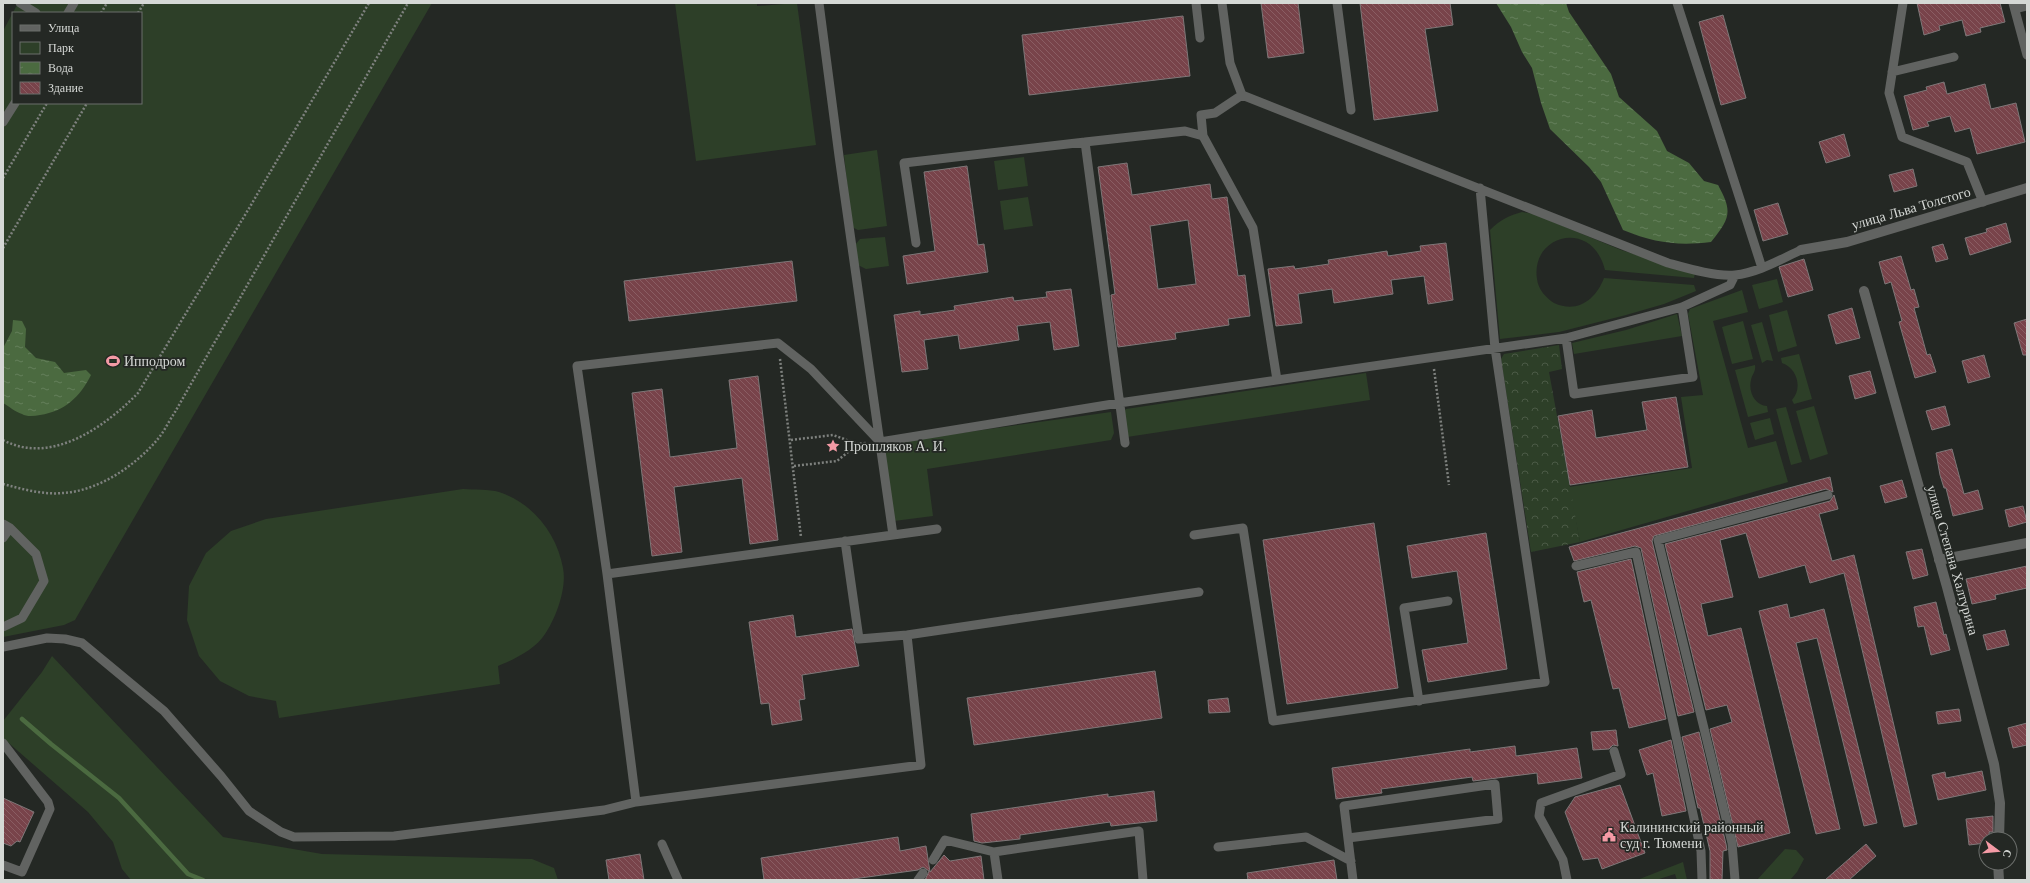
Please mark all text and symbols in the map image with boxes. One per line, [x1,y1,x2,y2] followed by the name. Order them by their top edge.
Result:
[12,12,142,104] legend
[48,21,80,35] text: Улица
[48,41,74,55] text: Парк
[48,61,74,75] text: Вода
[48,81,83,95] text: Здание
[1850,184,1972,233] street label: улица Льва Толстого
[105,353,121,369] sports icon: Ипподром
[124,354,186,369] place label: Ипподром
[825,438,841,454] place icon: Прошляков А. И.
[844,439,946,454] place label: Прошляков А. И.
[1924,484,1981,637] street label: улица Степана Халтурина
[1620,820,1764,851] place label: Калининский районный суд г. Тюмени
[1601,827,1617,843] public building icon: Калининский районный суд г. Тюмени
[1978,831,2018,871] north arrow
[2001,848,2014,859] text: С

